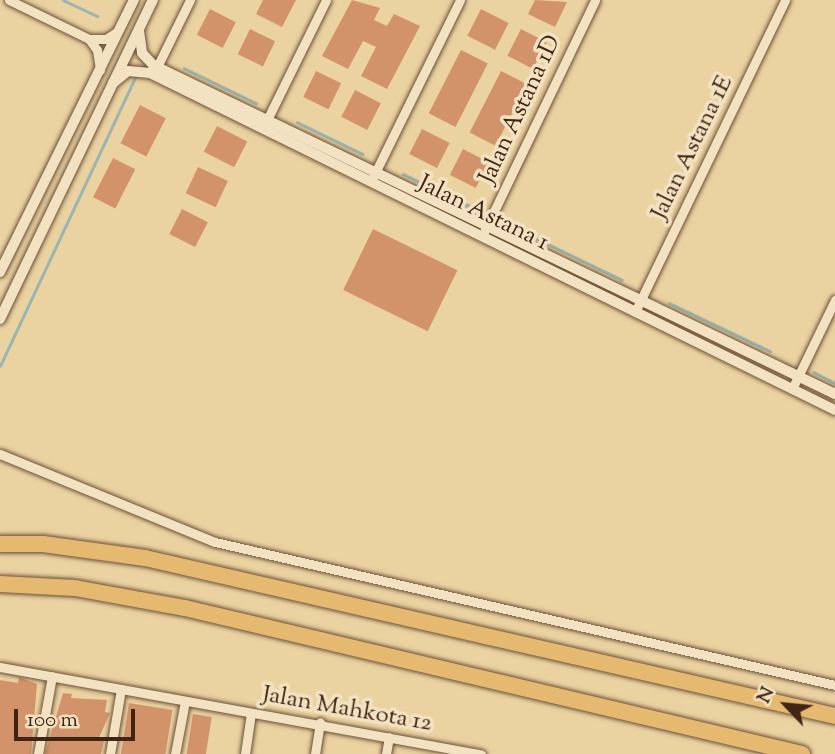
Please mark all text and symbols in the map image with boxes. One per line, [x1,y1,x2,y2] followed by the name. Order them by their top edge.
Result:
[474,31,568,189] street label: Jalan Astana 1D
[646,71,740,225] street label: Jalan Astana 1E
[413,170,553,258] street label: Jalan Astana 1
[751,670,821,740] north arrow
[260,681,434,739] street label: Jalan Mahkota 12
[751,683,782,708] text: N
[18,694,138,738] scale bar
[27,706,78,736] text: 100 m

